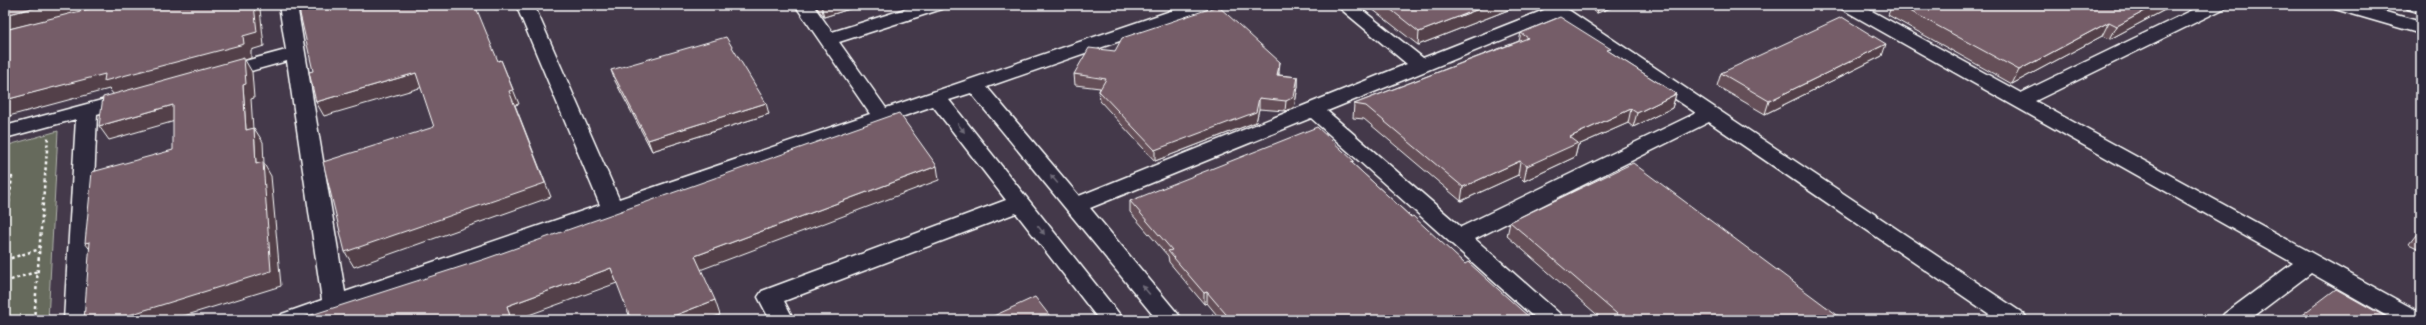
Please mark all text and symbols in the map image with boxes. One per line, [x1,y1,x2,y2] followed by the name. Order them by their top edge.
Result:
[957,123,965,134] one-way arrow
[1049,174,1058,185] one-way arrow
[1037,225,1046,236] one-way arrow
[1141,285,1150,295] one-way arrow

